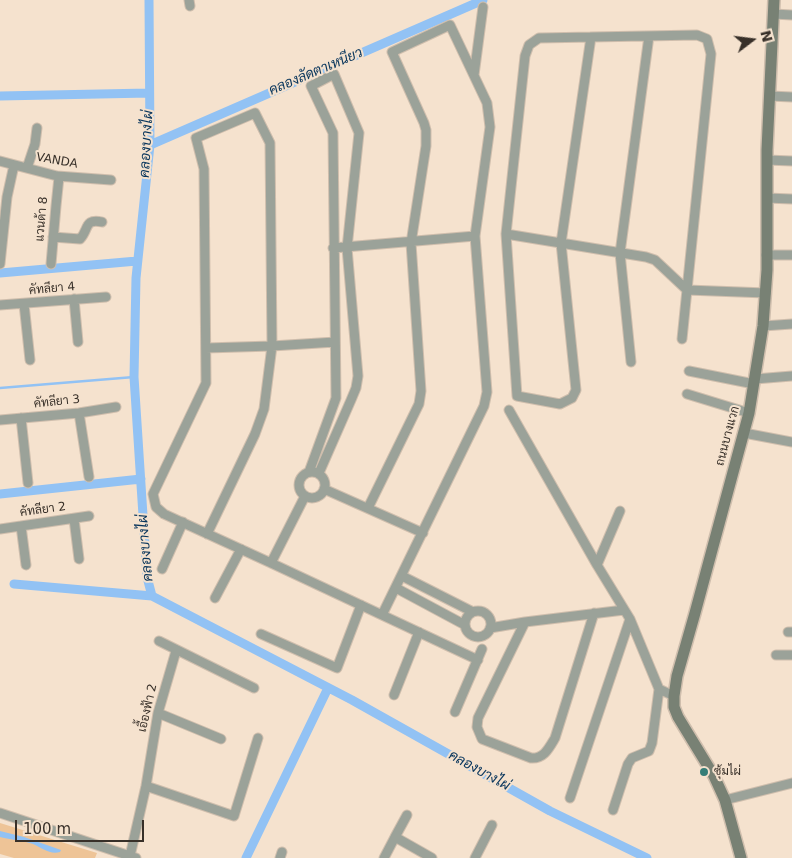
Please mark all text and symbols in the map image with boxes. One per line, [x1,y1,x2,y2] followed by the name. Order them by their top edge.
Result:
[727,15,777,65] north arrow
[757,28,776,44] text: N
[267,45,365,99] water label: คลองลัดตาเหนียว
[137,110,157,178] water label: คลองบางไผ่
[35,150,79,172] street label: VANDA
[33,196,51,242] street label: แวนด้า 8
[28,280,76,298] street label: คัทลียา 4
[33,392,81,412] street label: คัทลียา 3
[713,405,743,467] street label: ถนนบางแวก
[19,500,67,520] street label: คัทลียา 2
[135,514,157,582] water label: คลองบางไผ่
[135,682,161,734] street label: เอื้องฟ้า 2
[445,747,513,795] water label: คลองบางไผ่
[714,765,741,779] place label: ซุ้มไผ่
[698,766,710,778] marker: ซุ้มไผ่
[18,810,146,842] scale bar
[23,820,71,838] text: 100 m

